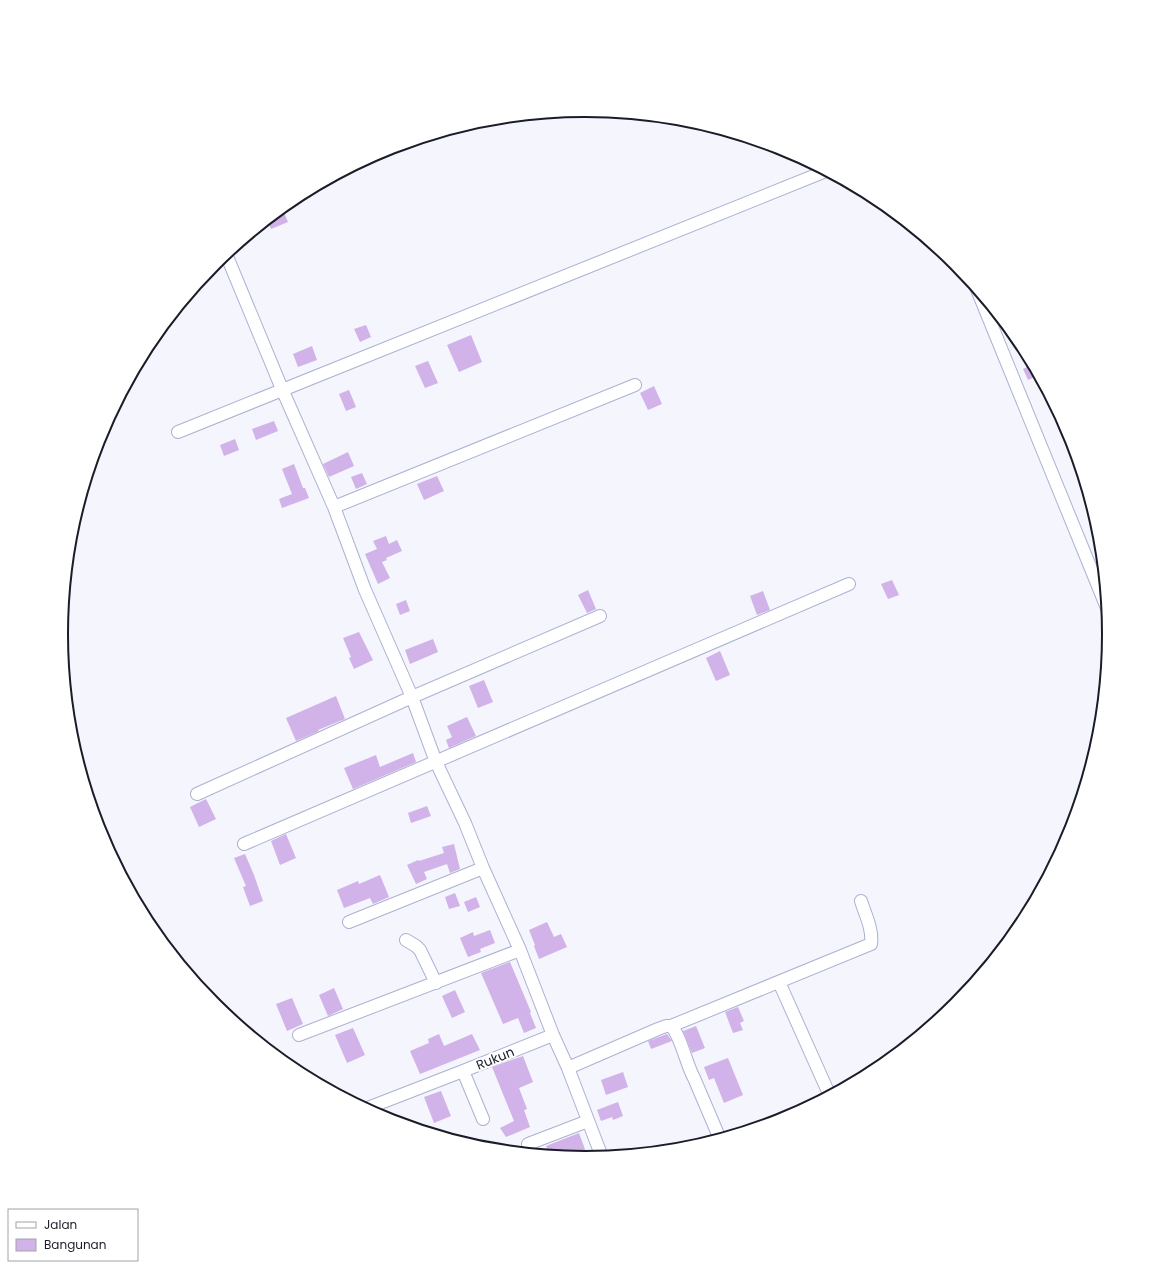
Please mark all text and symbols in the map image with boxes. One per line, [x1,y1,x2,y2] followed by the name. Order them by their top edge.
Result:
[473,1042,517,1075] street label: Rukun
[8,1209,138,1261] legend
[44,1216,77,1233] text: Jalan
[44,1236,106,1253] text: Bangunan

